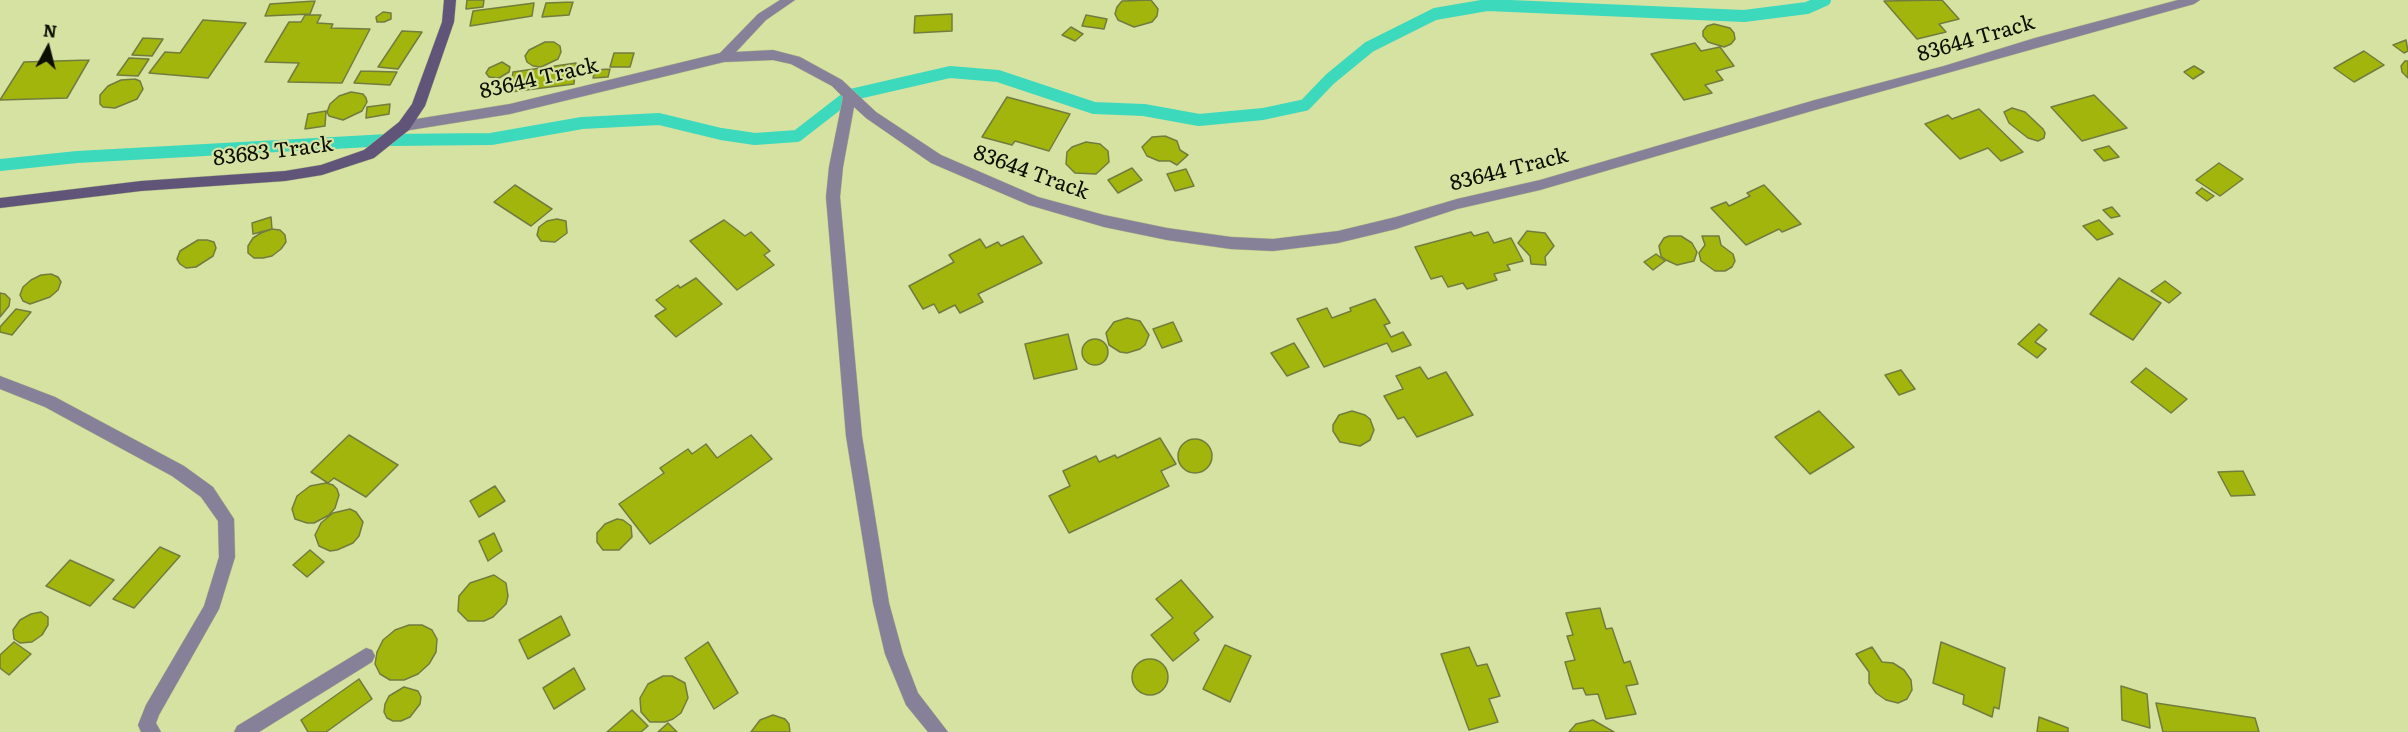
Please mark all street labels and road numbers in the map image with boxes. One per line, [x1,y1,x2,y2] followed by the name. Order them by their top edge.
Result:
[1914,10,2038,68] street label: 83644 Track
[477,53,601,105] street label: 83644 Track
[212,132,334,172] street label: 83683 Track
[970,141,1092,205] street label: 83644 Track
[1447,143,1571,197] street label: 83644 Track

